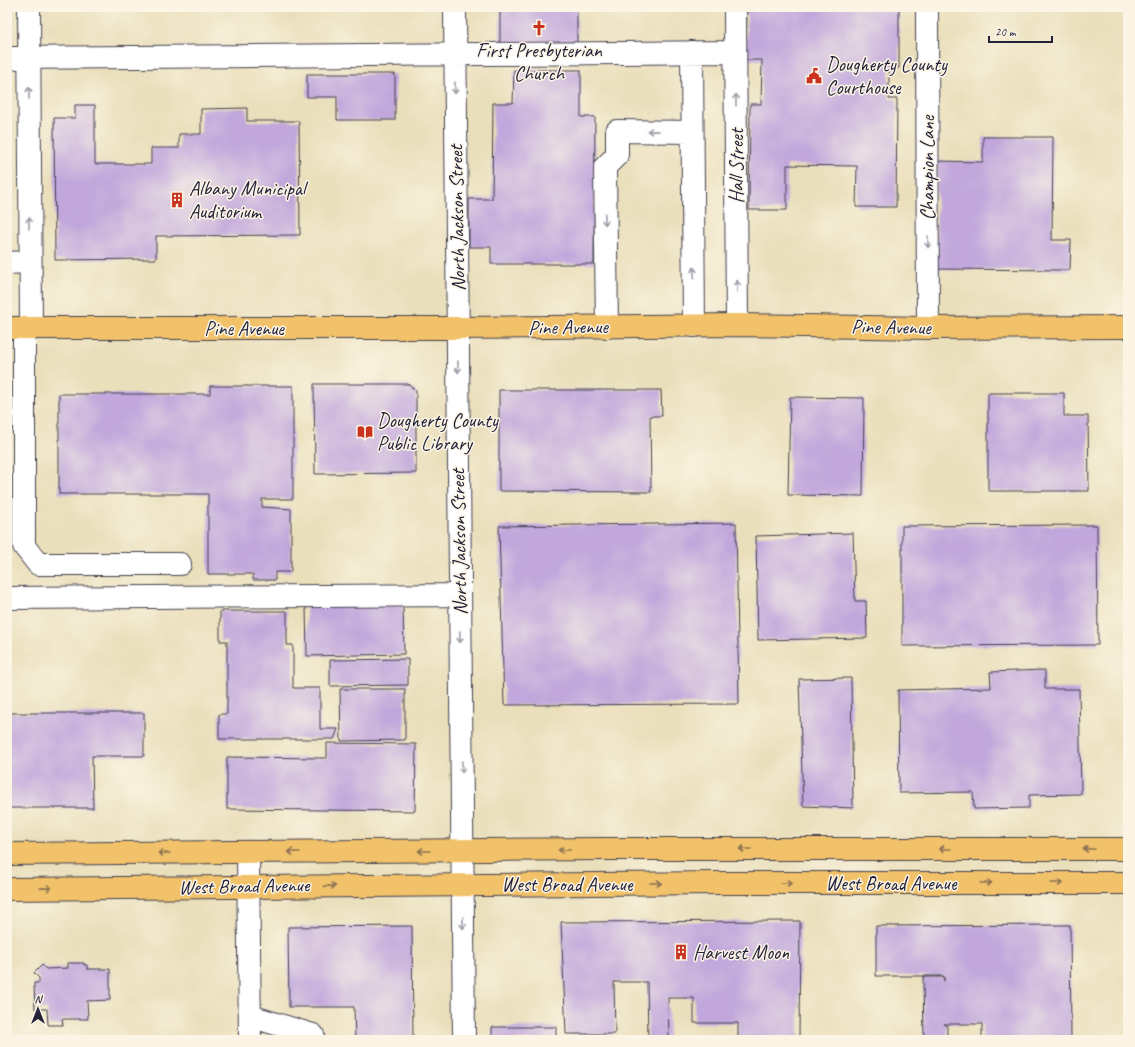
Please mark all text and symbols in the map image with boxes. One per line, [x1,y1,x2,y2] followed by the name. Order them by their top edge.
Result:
[989,18,1052,44] scale bar
[530,19,548,37] church icon: First Presbyterian Church
[995,24,1017,40] text: 20 m
[476,38,603,86] place label: First Presbyterian Church
[826,52,948,100] place label: Dougherty County Courthouse
[805,67,823,85] public building icon: Dougherty County Courthouse
[451,81,459,94] one-way arrow
[25,87,33,100] one-way arrow
[732,94,740,107] one-way arrow
[915,114,940,220] street label: Champion Lane
[724,126,749,203] street label: Hall Street
[647,127,660,135] one-way arrow
[443,142,471,291] street label: North Jackson Street
[189,176,309,224] place label: Albany Municipal Auditorium
[168,191,186,209] building icon: Albany Municipal Auditorium
[602,212,609,225] one-way arrow
[25,217,33,230] one-way arrow
[924,235,932,248] one-way arrow
[690,267,698,280] one-way arrow
[733,280,741,293] one-way arrow
[528,314,610,340] street label: Pine Avenue
[851,314,933,340] street label: Pine Avenue
[204,316,285,341] street label: Pine Avenue
[454,360,462,373] one-way arrow
[377,408,499,456] place label: Dougherty County Public Library
[356,423,374,441] library icon: Dougherty County Public Library
[445,466,473,615] street label: North Jackson Street
[456,630,464,643] one-way arrow
[458,760,466,773] one-way arrow
[739,845,752,853] one-way arrow
[939,845,952,853] one-way arrow
[1083,845,1096,853] one-way arrow
[558,846,571,854] one-way arrow
[418,847,431,855] one-way arrow
[288,848,301,856] one-way arrow
[158,849,171,857] one-way arrow
[826,871,958,896] street label: West Broad Avenue
[178,872,311,900] street label: West Broad Avenue
[502,872,634,897] street label: West Broad Avenue
[649,879,662,887] one-way arrow
[779,879,792,887] one-way arrow
[979,879,992,887] one-way arrow
[1050,879,1063,887] one-way arrow
[323,882,336,890] one-way arrow
[39,884,52,892] one-way arrow
[459,916,467,929] one-way arrow
[693,940,790,965] place label: Harvest Moon
[672,943,690,961] building icon: Harvest Moon
[18,989,58,1029] north arrow
[35,992,44,1006] text: N

